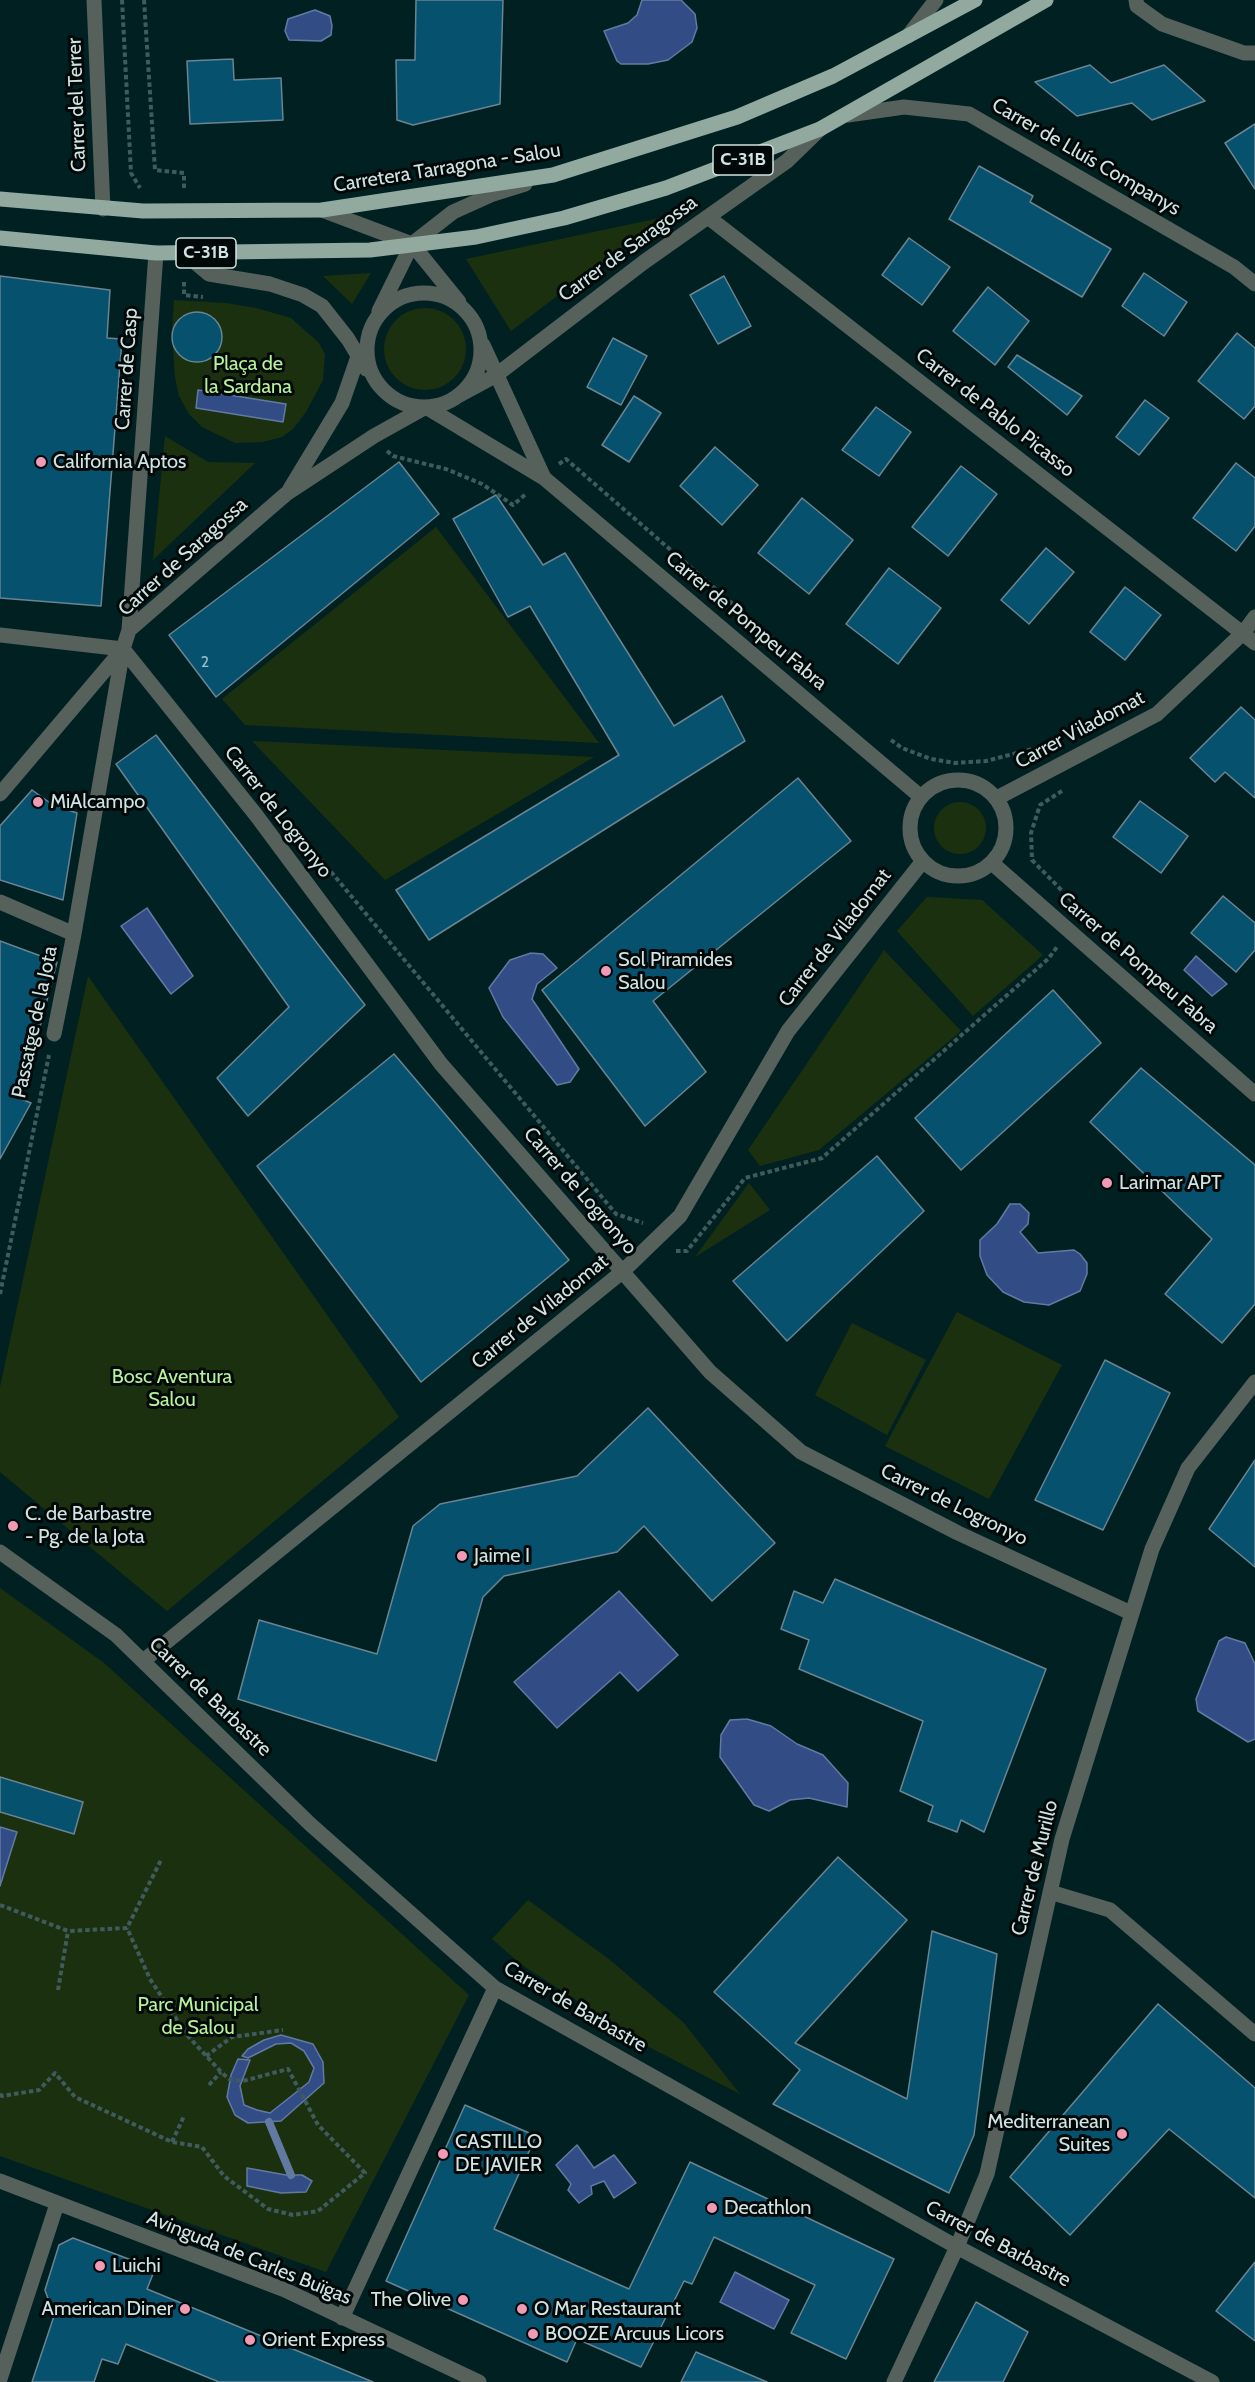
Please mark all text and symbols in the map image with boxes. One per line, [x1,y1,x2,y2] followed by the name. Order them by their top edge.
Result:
[63,38,91,172] street label: Carrer del Terrer
[987,93,1185,221] street label: Carrer de Lluís Companys
[332,138,562,198] street label: Carretera Tarragona - Salou
[713,145,773,175] road number: C-31B
[554,191,702,307] street label: Carrer de Saragossa
[176,238,236,268] road number: C-31B
[111,307,143,431] street label: Carrer de Casp
[911,344,1079,482] street label: Carrer de Pablo Picasso
[204,352,292,399] park label: Plaça de la Sardana
[53,450,186,474] place label: California Aptos
[34,455,48,469] marker: California Aptos
[114,493,252,621] street label: Carrer de Saragossa
[661,547,831,695] street label: Carrer de Pompeu Fabra
[201,652,209,672] house number: 2
[1011,686,1149,774] street label: Carrer Viladomat
[219,741,337,883] street label: Carrer de Logronyo
[50,790,145,814] place label: MiAlcampo
[31,795,45,809] marker: MiAlcampo
[774,864,896,1012] street label: Carrer de Viladomat
[1053,887,1223,1039] street label: Carrer de Pompeu Fabra
[7,944,63,1100] street label: Passatge de la Jota
[618,948,733,995] place label: Sol Piramides Salou
[599,964,613,978] marker: Sol Piramides Salou
[518,1122,642,1260] street label: Carrer de Logronyo
[1119,1171,1222,1195] place label: Larimar APT
[1100,1176,1114,1190] marker: Larimar APT
[467,1250,613,1374] street label: Carrer de Viladomat
[112,1365,232,1412] park label: Bosc Aventura Salou
[876,1459,1032,1551] street label: Carrer de Logronyo
[25,1502,152,1549] place label: C. de Barbastre - Pg. de la Jota
[6,1519,20,1533] marker: C. de Barbastre - Pg. de la Jota
[474,1544,530,1568] place label: Jaime I
[455,1549,469,1563] marker: Jaime I
[144,1632,276,1762] street label: Carrer de Barbastre
[1007,1798,1063,1938] street label: Carrer de Murillo
[499,1956,651,2058] street label: Carrer de Barbastre
[137,1993,259,2040] park label: Parc Municipal de Salou
[987,2110,1110,2157] place label: Mediterranean Suites
[1115,2127,1129,2141] marker: Mediterranean Suites
[455,2130,542,2177] place label: CASTILLO DE JAVIER
[436,2147,450,2161] marker: CASTILLO DE JAVIER
[724,2196,812,2220] place label: Decathlon
[921,2196,1075,2292] street label: Carrer de Barbastre
[705,2201,719,2215] marker: Decathlon
[143,2206,355,2310] street label: Avinguda de Carles Buïgas
[112,2254,161,2278] place label: Luichi
[93,2259,107,2273] marker: Luichi
[371,2288,451,2312] place label: The Olive
[456,2293,470,2307] marker: The Olive
[42,2297,173,2321] place label: American Diner
[534,2297,681,2321] place label: O Mar Restaurant
[178,2302,192,2316] marker: American Diner
[515,2302,529,2316] marker: O Mar Restaurant
[545,2322,724,2346] place label: BOOZE Arcuus Licors
[526,2327,540,2341] marker: BOOZE Arcuus Licors
[262,2328,385,2352] place label: Orient Express
[243,2333,257,2347] marker: Orient Express

